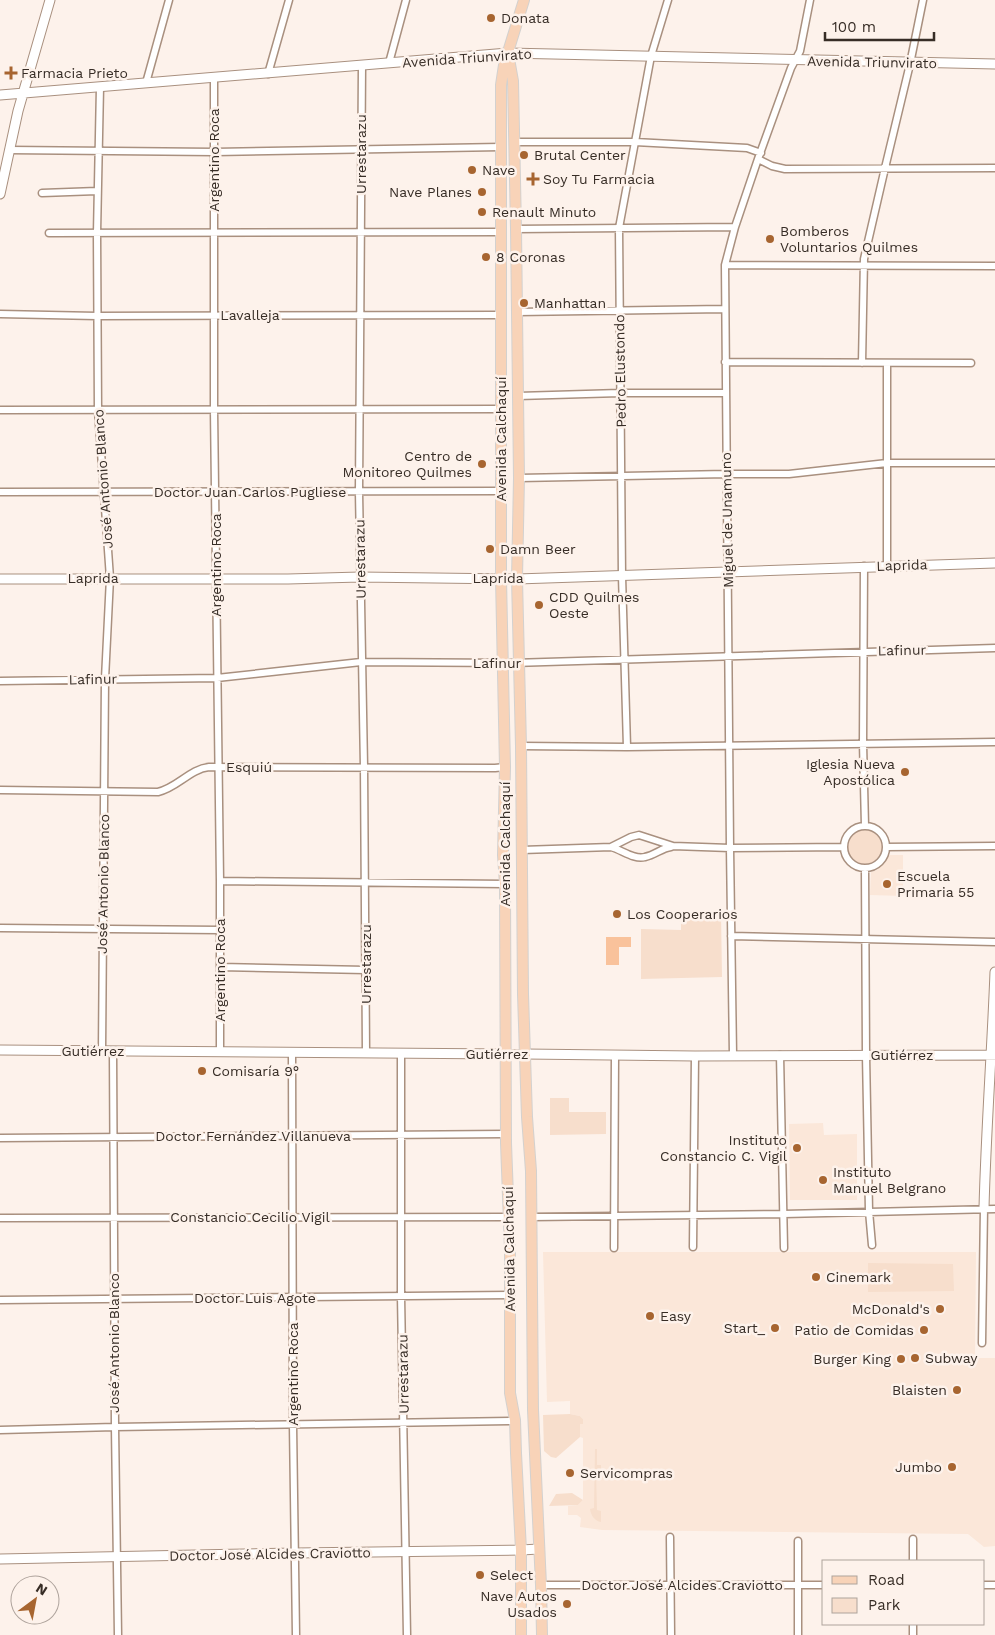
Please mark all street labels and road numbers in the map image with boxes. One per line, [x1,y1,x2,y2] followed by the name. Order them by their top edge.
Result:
[402,45,532,71] street label: Avenida Triunvirato
[807,53,937,71] street label: Avenida Triunvirato
[206,108,222,212] street label: Argentino Roca
[353,114,369,194] street label: Urrestarazu
[220,307,280,323] street label: Lavalleja
[611,314,629,428] street label: Pedro Elustondo
[493,376,509,502] street label: Avenida Calchaquí
[90,409,116,549] street label: José Antonio Blanco
[718,452,736,588] street label: Miguel de Unamuno
[154,484,346,500] street label: Doctor Juan Carlos Pugliese
[208,513,224,617] street label: Argentino Roca
[351,519,369,599] street label: Urrestarazu
[876,556,928,574] street label: Laprida
[67,570,119,586] street label: Laprida
[472,570,524,586] street label: Laprida
[878,642,927,658] street label: Lafinur
[473,655,522,671] street label: Lafinur
[69,671,118,687] street label: Lafinur
[226,759,272,775] street label: Esquiú
[497,781,513,907] street label: Avenida Calchaquí
[94,814,112,954] street label: José Antonio Blanco
[212,918,228,1022] street label: Argentino Roca
[358,924,374,1004] street label: Urrestarazu
[61,1043,125,1059] street label: Gutiérrez
[465,1046,529,1062] street label: Gutiérrez
[870,1047,934,1063] street label: Gutiérrez
[155,1128,351,1144] street label: Doctor Fernández Villanueva
[500,1186,518,1312] street label: Avenida Calchaquí
[170,1209,330,1225] street label: Constancio Cecilio Vigil
[106,1273,122,1413] street label: José Antonio Blanco
[194,1290,316,1306] street label: Doctor Luis Agote
[285,1322,301,1426] street label: Argentino Roca
[394,1334,412,1414] street label: Urrestarazu
[169,1544,371,1564] street label: Doctor José Alcides Craviotto
[581,1577,783,1593] street label: Doctor José Alcides Craviotto

